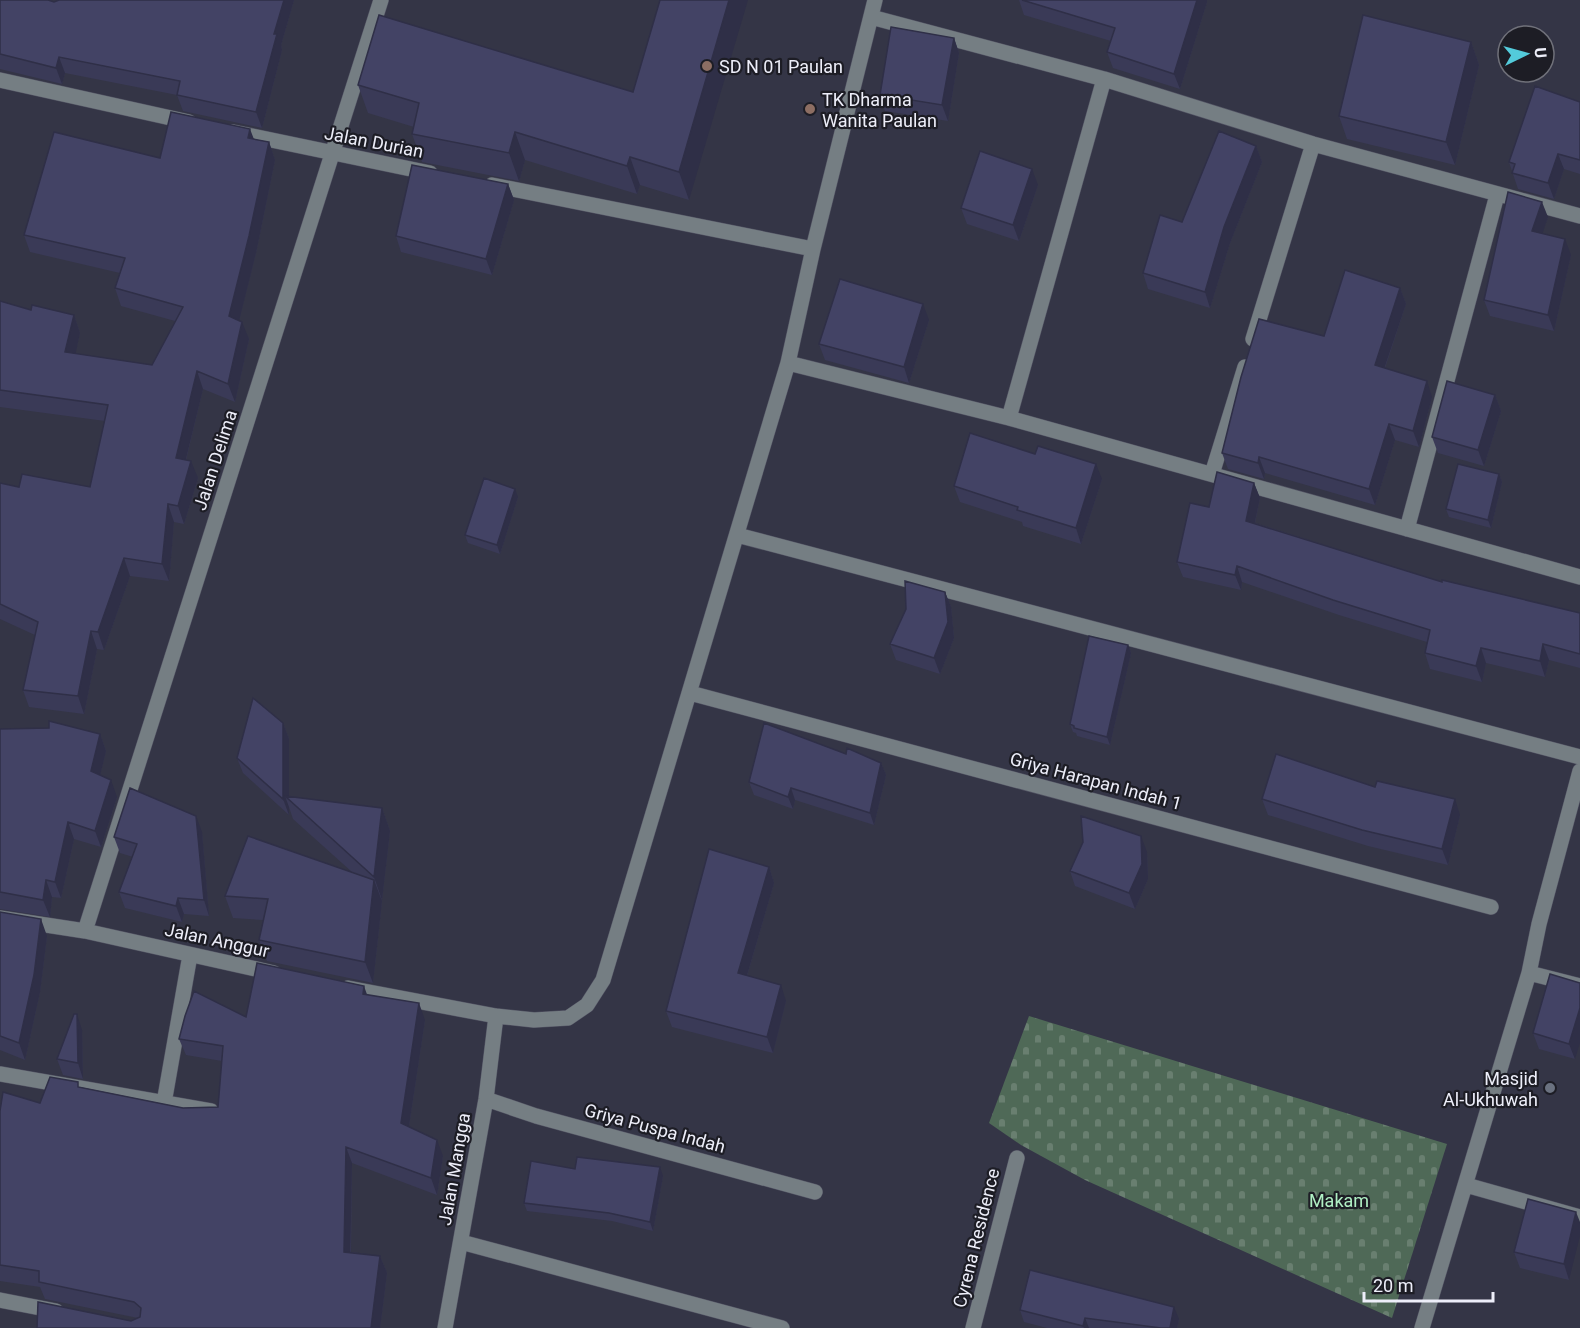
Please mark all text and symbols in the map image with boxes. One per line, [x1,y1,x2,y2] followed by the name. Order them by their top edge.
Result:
[1496,24,1556,84] north arrow
[1531,47,1550,59] text: U
[719,56,843,77] place label: SD N 01 Paulan
[700,59,714,73] marker: SD N 01 Paulan
[822,89,937,131] place label: TK Dharma Wanita Paulan
[803,102,817,116] marker: TK Dharma Wanita Paulan
[323,122,425,162] street label: Jalan Durian
[189,407,241,513] street label: Jalan Delima
[1008,748,1184,814] street label: Griya Harapan Indah 1
[163,919,271,961] street label: Jalan Anggur
[1443,1068,1538,1110] place label: Masjid Al-Ukhuwah
[1543,1081,1557,1095] marker: Masjid Al-Ukhuwah
[582,1099,728,1157] street label: Griya Puspa Indah
[434,1111,474,1227] street label: Jalan Mangga
[949,1166,1003,1310] street label: Cyrena Residence
[1309,1190,1369,1211] park label: Makam
[1364,1265,1493,1303] scale bar
[1373,1275,1413,1296] text: 20 m

